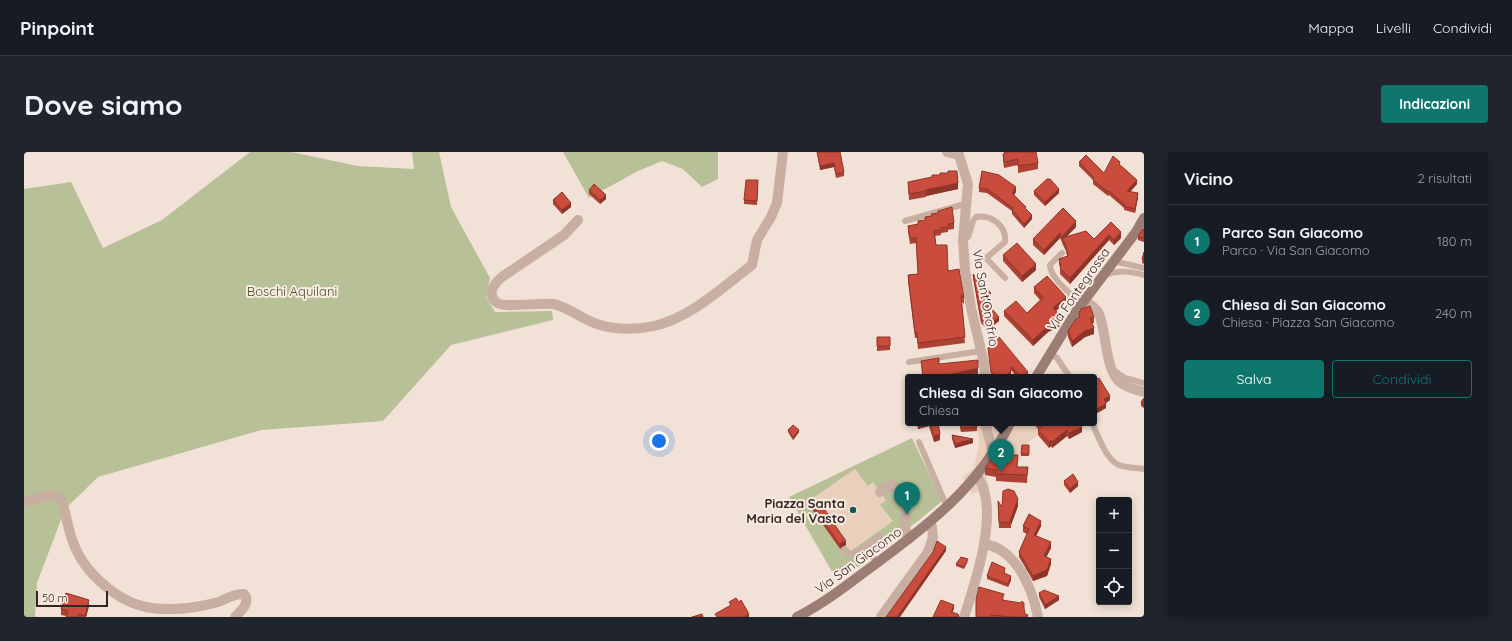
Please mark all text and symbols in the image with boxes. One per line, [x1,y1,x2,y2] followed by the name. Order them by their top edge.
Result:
[20,16,95,40] text: Pinpoint
[1308,19,1354,37] text: Mappa
[1376,19,1411,37] text: Livelli
[1433,19,1492,37] text: Condividi
[1381,85,1488,123] button: Indicazioni
[24,87,183,122] text: Dove siamo
[1184,168,1233,189] text: Vicino
[1418,170,1472,186] text: 2 risultati
[1222,223,1363,242] text: Parco San Giacomo
[1194,233,1200,249] text: 1
[1437,233,1472,249] text: 180 m
[1222,242,1370,258] text: Parco · Via San Giacomo
[1043,244,1113,334] street label: Via Fontegrossa
[970,248,1002,348] street label: Via Sant'Onofrio
[247,283,337,299] park label: Boschi Aquilani
[1222,295,1386,314] text: Chiesa di San Giacomo
[1193,305,1201,321] text: 2
[1435,305,1472,321] text: 240 m
[1222,314,1394,330] text: Chiesa · Piazza San Giacomo
[1184,360,1324,398] button: Salva
[1332,360,1472,398] button: Condividi
[905,374,1097,426] popup
[919,383,1083,402] text: Chiesa di San Giacomo
[919,402,959,418] text: Chiesa
[649,431,669,451] your location
[988,439,1014,472] pin: 2
[894,482,920,515] pin: 1
[746,495,845,526] place label: Piazza Santa Maria del Vasto
[1096,497,1132,605] map controls
[1096,497,1132,533] button: +
[848,505,858,515] marker: Piazza Santa Maria del Vasto
[812,523,905,597] street label: Via San Giacomo
[1096,533,1132,569] button: −
[1096,569,1132,605] button: locate
[36,589,108,608] scale bar
[42,591,68,605] text: 50 m

